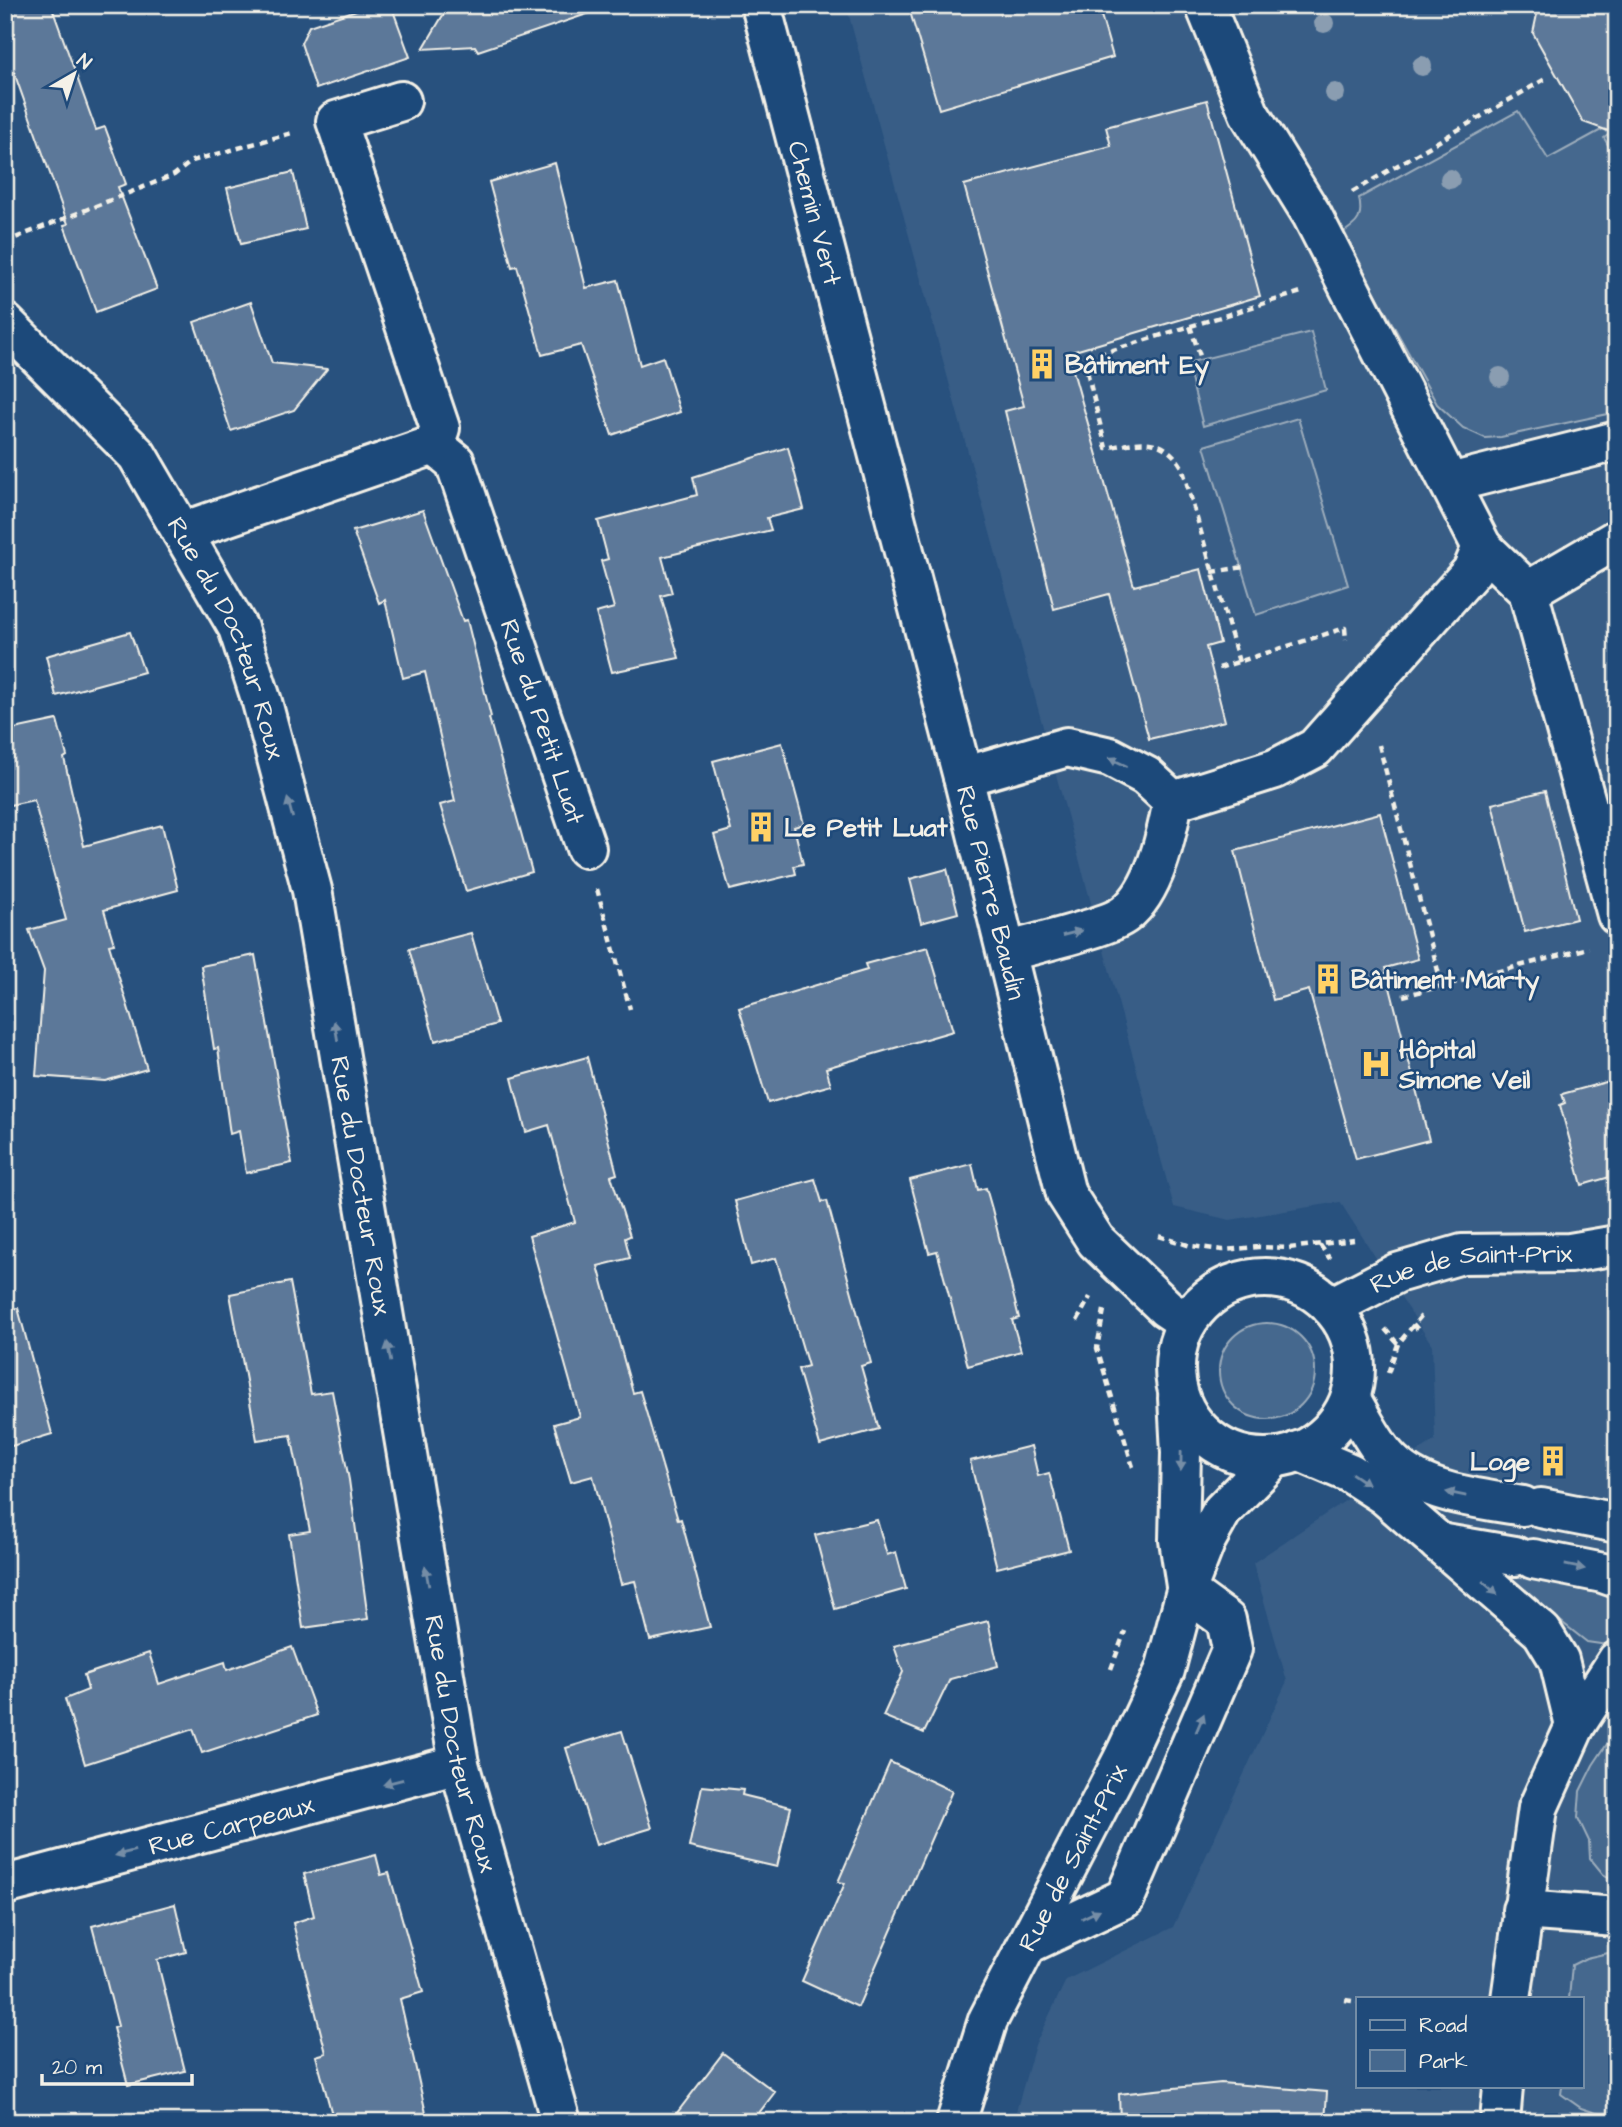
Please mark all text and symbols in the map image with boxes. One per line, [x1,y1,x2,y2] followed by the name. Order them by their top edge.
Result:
[38,38,108,108] north arrow
[71,48,97,76] text: N
[778,137,851,290] street label: Chemin Vert
[1025,347,1059,381] building icon: Bâtiment Ey
[1065,347,1210,386] place label: Bâtiment Ey
[158,510,294,764] street label: Rue du Docteur Roux
[491,615,594,829] street label: Rue du Petit Luat
[1108,756,1128,767] one-way arrow
[947,782,1034,1004] street label: Rue Pierre Baudin
[284,797,295,819] one-way arrow
[744,810,778,844] building icon: Le Petit Luat
[784,810,948,846] place label: Le Petit Luat
[1061,927,1083,938] one-way arrow
[1311,962,1345,996] building icon: Bâtiment Marty
[1351,962,1540,1001] place label: Bâtiment Marty
[330,1020,341,1042] one-way arrow
[1398,1032,1530,1098] place label: Hôpital Simone Veil
[1359,1047,1393,1081] hospital icon: Hôpital Simone Veil
[321,1053,400,1319] street label: Rue du Docteur Roux
[1364,1236,1573,1303] street label: Rue de Saint-Prix
[383,1341,394,1363] one-way arrow
[1470,1444,1530,1483] place label: Loge
[1536,1444,1570,1478] building icon: Loge
[1175,1450,1187,1472] one-way arrow
[1350,1473,1370,1486] one-way arrow
[1445,1488,1467,1499] one-way arrow
[1564,1562,1586,1573] one-way arrow
[421,1565,432,1587] one-way arrow
[1481,1580,1499,1596] one-way arrow
[415,1612,506,1877] street label: Rue du Docteur Roux
[1195,1712,1206,1733] one-way arrow
[1010,1757,1137,1958] street label: Rue de Saint-Prix
[381,1777,403,1788] one-way arrow
[145,1786,319,1865] street label: Rue Carpeaux
[114,1848,136,1859] one-way arrow
[1081,1908,1101,1919] one-way arrow
[1356,1997,1584,2088] legend
[1419,2011,1467,2040] text: Road
[42,2043,192,2087] scale bar
[1419,2047,1468,2076] text: Park
[52,2053,103,2082] text: 20 m

